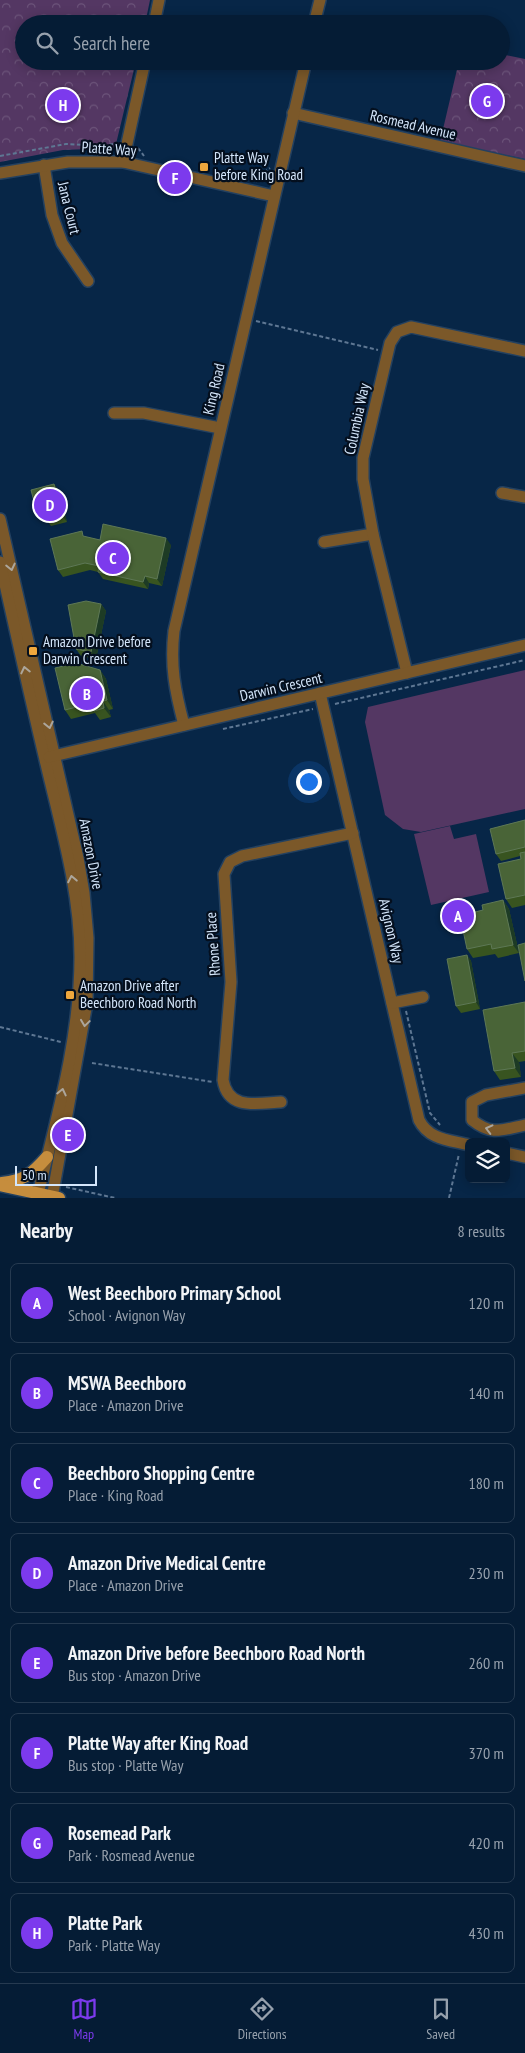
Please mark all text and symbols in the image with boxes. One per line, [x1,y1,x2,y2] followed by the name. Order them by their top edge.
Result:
[15,15,510,70] search box
[33,29,61,57] icon: search
[73,31,150,55] text: Search here
[471,82,503,120] pin: G
[47,86,79,124] pin: H
[368,105,458,144] street label: Rosmead Avenue
[81,137,137,160] street label: Platte Way
[214,148,303,184] place label: Platte Way before King Road
[159,159,191,197] pin: F
[198,161,210,173] marker: Platte Way before King Road
[54,179,85,236] street label: Jana Court
[198,361,229,417] street label: King Road
[340,381,373,456] street label: Columbia Way
[34,486,66,524] pin: D
[97,539,129,577] pin: C
[5,562,16,571] one-way arrow
[43,632,151,668] place label: Amazon Drive before Darwin Crescent
[27,645,39,657] marker: Amazon Drive before Darwin Crescent
[20,665,31,674] one-way arrow
[238,668,324,705] street label: Darwin Crescent
[71,675,103,713] pin: B
[43,720,54,729] one-way arrow
[296,769,322,795] your location
[75,817,108,891] street label: Amazon Drive
[68,875,78,884] one-way arrow
[375,897,408,966] street label: Avignon Way
[442,897,474,935] pin: A
[201,912,224,977] street label: Rhone Place
[80,976,196,1012] place label: Amazon Drive after Beechboro Road North
[64,989,76,1001] marker: Amazon Drive after Beechboro Road North
[80,1019,90,1028] one-way arrow
[56,1088,67,1097] one-way arrow
[52,1116,84,1154] pin: E
[485,1124,493,1135] one-way arrow
[465,1138,510,1183] map controls
[465,1138,510,1183] button: layers
[15,1163,98,1186] scale bar
[22,1166,47,1184] text: 50 m
[20,1217,73,1244] text: Nearby
[458,1221,505,1241] text: 8 results
[68,1281,281,1305] text: West Beechboro Primary School
[33,1293,41,1313] text: A
[469,1293,504,1313] text: 120 m
[68,1305,185,1325] text: School · Avignon Way
[68,1371,186,1395] text: MSWA Beechboro
[33,1383,41,1403] text: B
[469,1383,504,1403] text: 140 m
[68,1395,184,1415] text: Place · Amazon Drive
[68,1461,255,1485] text: Beechboro Shopping Centre
[33,1473,41,1493] text: C
[469,1473,504,1493] text: 180 m
[68,1485,164,1505] text: Place · King Road
[68,1551,266,1575] text: Amazon Drive Medical Centre
[33,1563,41,1583] text: D
[469,1563,504,1583] text: 230 m
[68,1575,184,1595] text: Place · Amazon Drive
[68,1641,365,1665] text: Amazon Drive before Beechboro Road North
[34,1653,40,1673] text: E
[469,1653,504,1673] text: 260 m
[68,1665,201,1685] text: Bus stop · Amazon Drive
[68,1731,248,1755] text: Platte Way after King Road
[34,1743,40,1763] text: F
[469,1743,504,1763] text: 370 m
[68,1755,183,1775] text: Bus stop · Platte Way
[68,1821,171,1845] text: Rosemead Park
[33,1833,41,1853] text: G
[469,1833,504,1853] text: 420 m
[68,1845,195,1865] text: Park · Rosmead Avenue
[68,1911,142,1935] text: Platte Park
[33,1923,41,1943] text: H
[469,1923,504,1943] text: 430 m
[68,1935,160,1955] text: Park · Platte Way
[70,1995,98,2043] tab: Map
[238,1995,286,2043] tab: Directions
[426,1995,455,2043] tab: Saved

